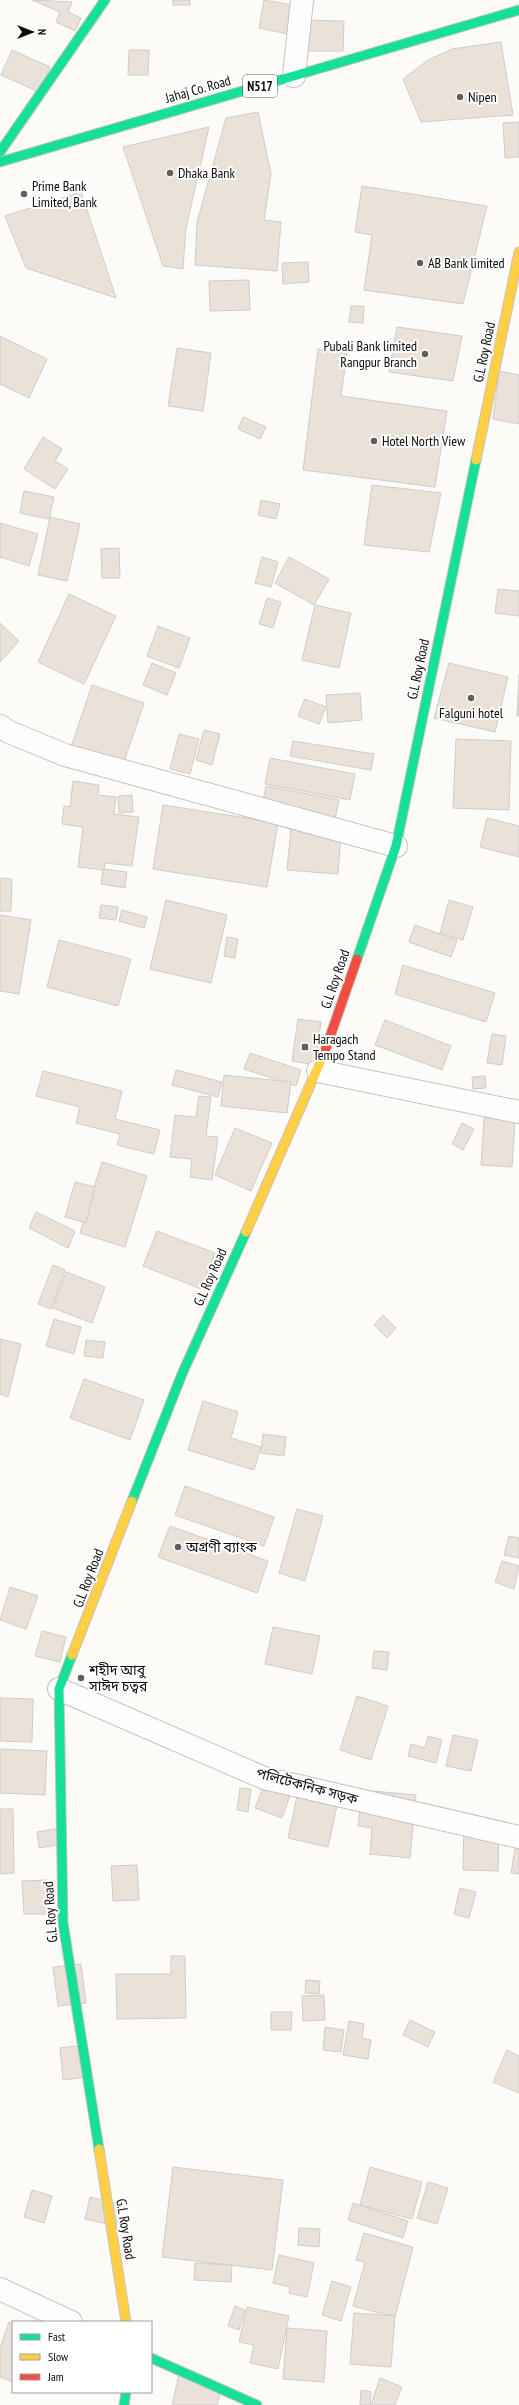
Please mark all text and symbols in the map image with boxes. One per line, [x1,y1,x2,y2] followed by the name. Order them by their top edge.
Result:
[12,12,52,52] north arrow
[35,29,49,35] text: N
[162,71,233,107] street label: Jahaj Co. Road
[243,75,277,97] road number: N517
[468,88,497,106] place label: Nipen
[455,92,465,102] marker: Nipen
[178,164,235,182] place label: Dhaka Bank
[165,168,175,178] marker: Dhaka Bank
[32,177,98,211] place label: Prime Bank Limited, Bank
[19,189,29,199] marker: Prime Bank Limited, Bank
[428,254,505,272] place label: AB Bank limited
[415,258,425,268] marker: AB Bank limited
[469,320,499,384] street label: G.L Roy Road
[324,337,417,371] place label: Pubali Bank limited Rangpur Branch
[420,349,430,359] marker: Pubali Bank limited Rangpur Branch
[382,432,466,450] place label: Hotel North View
[369,436,379,446] marker: Hotel North View
[403,637,433,701] street label: G.L Roy Road
[466,693,476,703] marker: Falguni hotel
[439,704,504,722] place label: Falguni hotel
[316,947,354,1011] street label: G.L Roy Road
[313,1030,375,1064] place label: Haragach Tempo Stand
[300,1042,310,1052] marker: Haragach Tempo Stand
[189,1245,231,1309] street label: G.L Roy Road
[185,1538,258,1556] place label: অগ্রণী ব্যাংক
[173,1542,183,1552] marker: অগ্রণী ব্যাংক
[69,1546,107,1610] street label: G.L Roy Road
[88,1661,148,1695] place label: শহীদ আবু সাঈদ চত্বর
[76,1673,86,1683] marker: শহীদ আবু সাঈদ চত্বর
[254,1764,360,1808] street label: পলিটেকনিক সড়ক
[39,1881,61,1943] street label: G.L Roy Road
[112,2197,140,2261] street label: G.L Roy Road
[12,2321,152,2393] legend
[48,2329,66,2344] text: Fast
[48,2349,69,2364] text: Slow
[47,2369,64,2384] text: Jam

